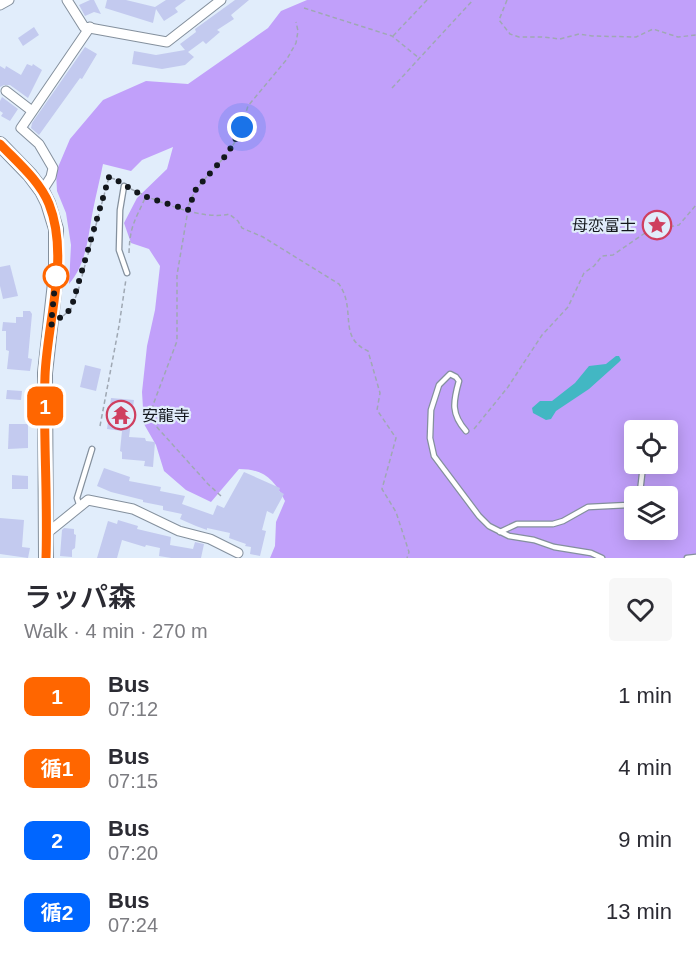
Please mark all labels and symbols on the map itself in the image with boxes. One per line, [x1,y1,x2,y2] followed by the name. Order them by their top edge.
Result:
[227,112,257,142] your location
[641,209,673,241] place icon: 母恋富士
[572,217,636,234] place label: 母恋富士
[43,263,69,289] unlabelled marker
[26,386,64,426] line badge: 1
[105,399,137,431] temple icon: 安龍寺
[142,407,190,424] place label: 安龍寺

